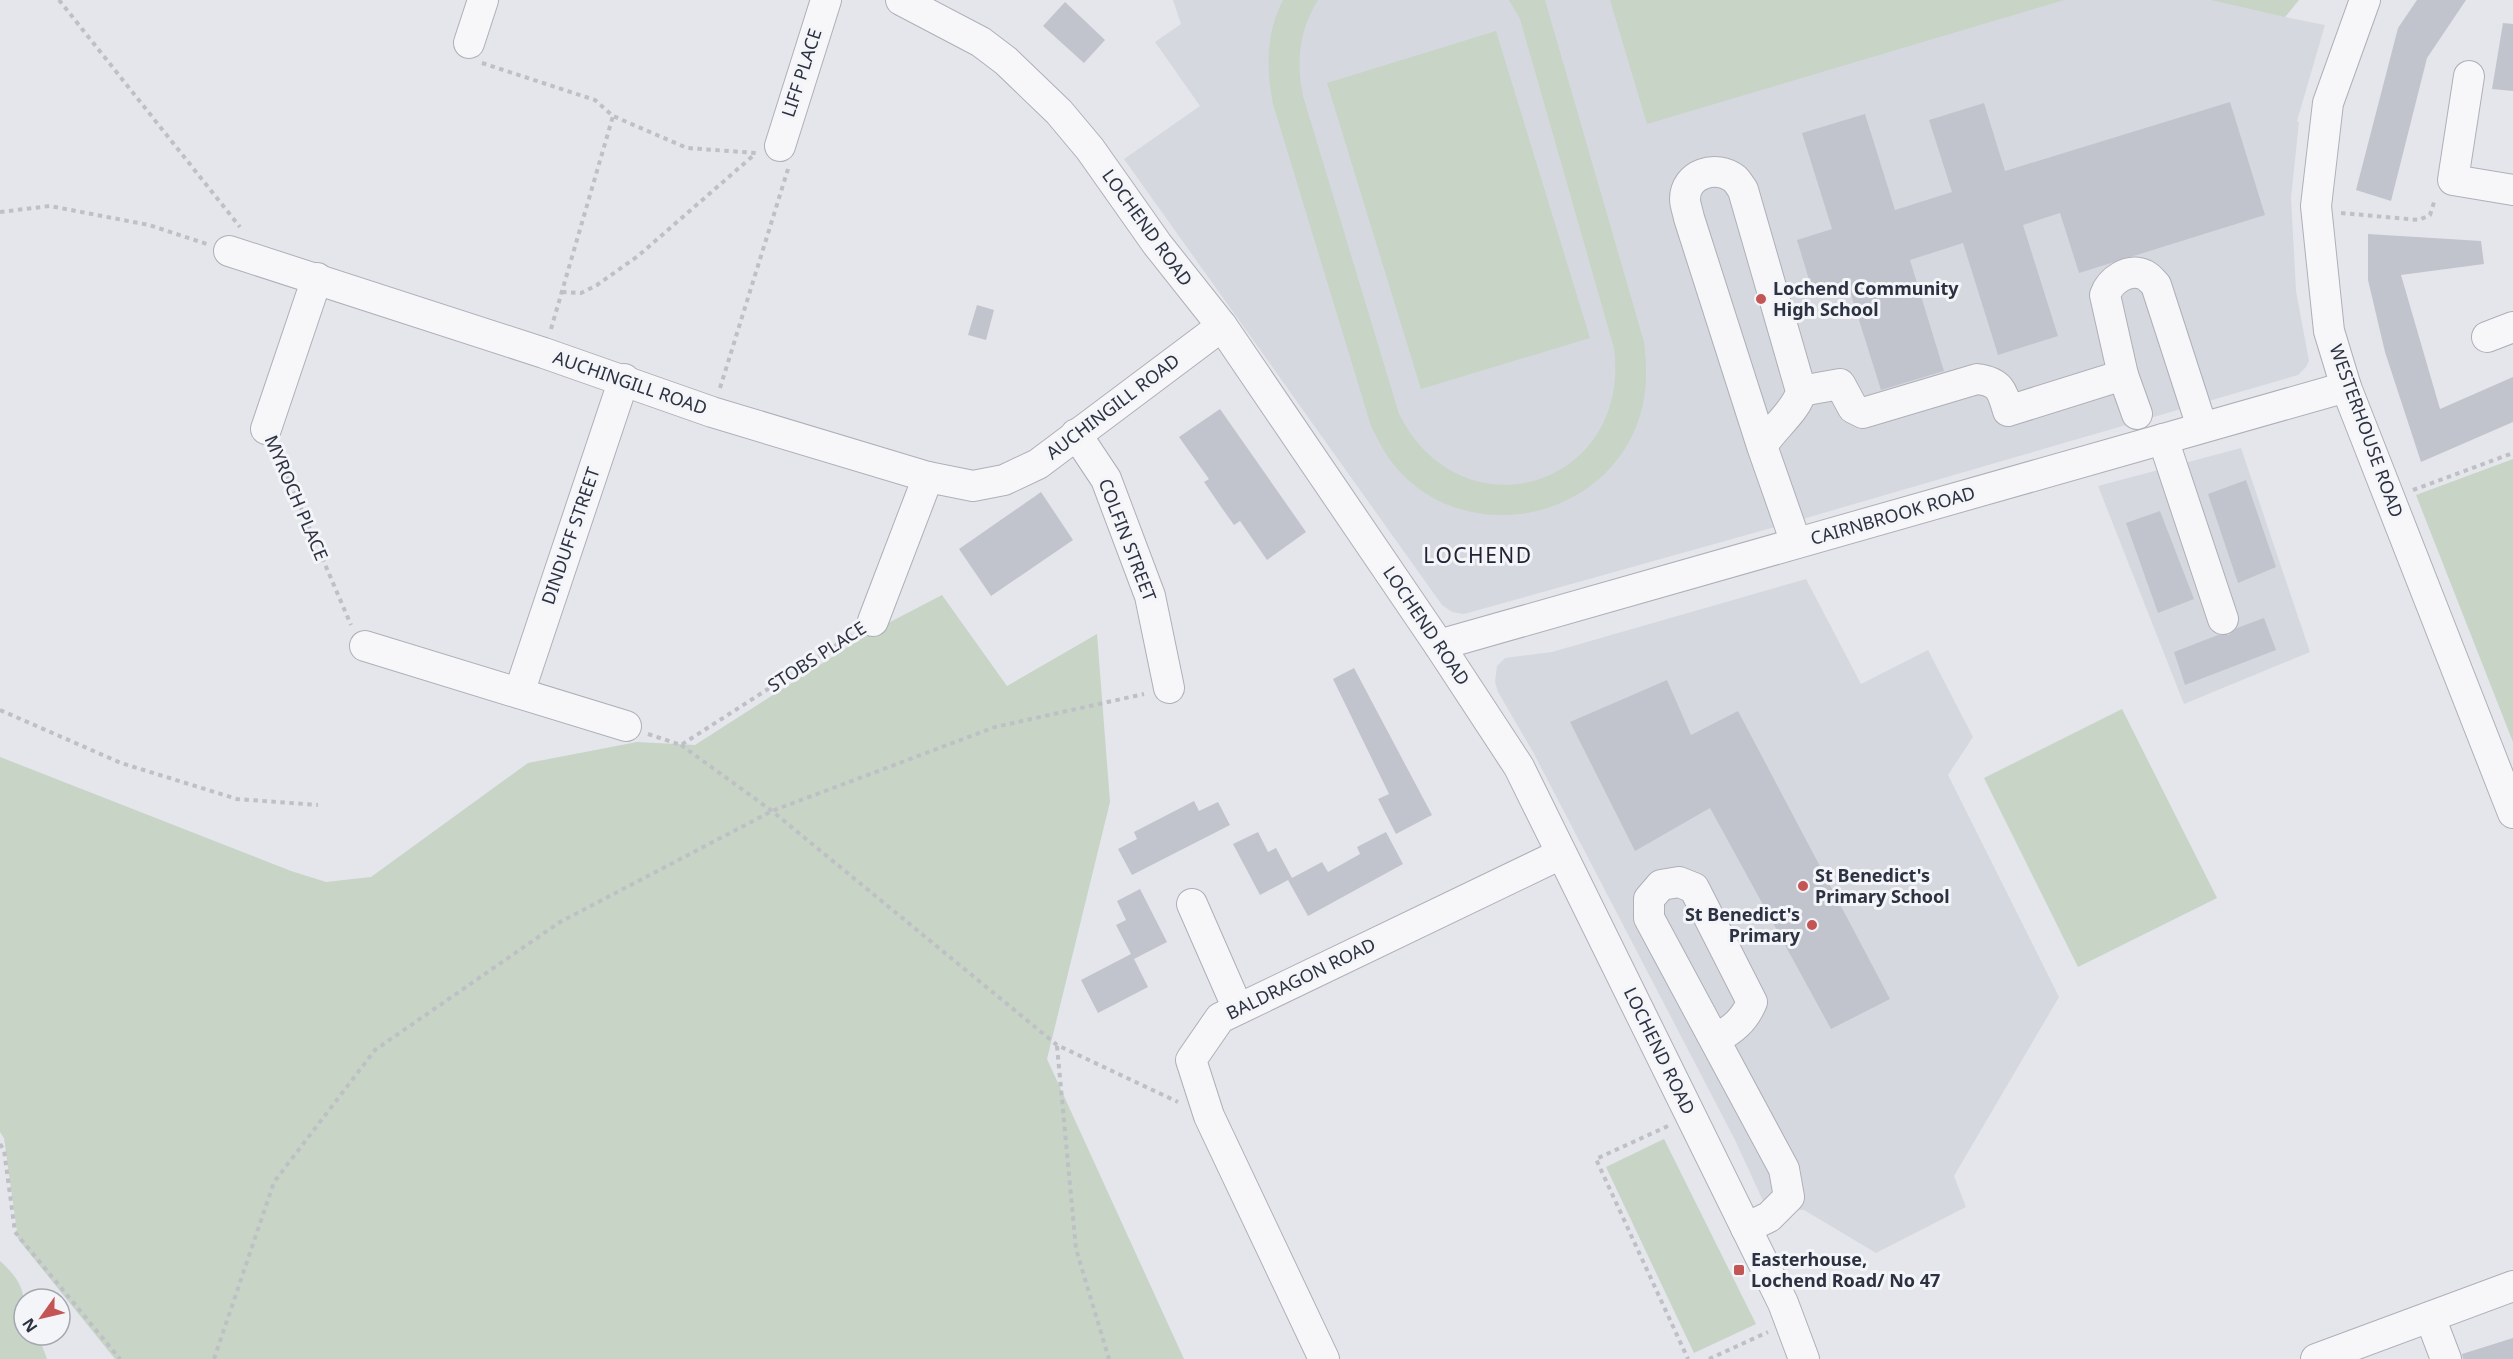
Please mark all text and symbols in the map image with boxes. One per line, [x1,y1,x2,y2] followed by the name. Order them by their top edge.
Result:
[775,25,827,120] street label: LIFF PLACE
[1097,164,1198,291] street label: LOCHEND ROAD
[1773,276,1959,321] place label: Lochend Community High School
[1754,292,1768,306] marker: Lochend Community High School
[2324,341,2409,521] street label: WESTERHOUSE ROAD
[550,344,711,420] street label: AUCHINGILL ROAD
[1041,348,1184,464] street label: AUCHINGILL ROAD
[260,431,334,564] street label: MYROCH PLACE
[535,464,605,608] street label: DINDUFF STREET
[1094,475,1162,604] street label: COLFIN STREET
[1808,480,1978,550] street label: CAIRNBROOK ROAD
[1423,541,1533,569] district label: LOCHEND
[1378,561,1476,690] street label: LOCHEND ROAD
[763,615,870,697] street label: STOBS PLACE
[1815,863,1950,908] place label: St Benedict's Primary School
[1796,879,1810,893] marker: St Benedict's Primary School
[1685,902,1801,947] place label: St Benedict's Primary
[1805,918,1819,932] marker: St Benedict's Primary
[1222,932,1379,1025] street label: BALDRAGON ROAD
[1619,983,1701,1118] street label: LOCHEND ROAD
[1751,1247,1940,1292] place label: Easterhouse, Lochend Road/ No 47
[1732,1263,1746,1277] marker: Easterhouse, Lochend Road/ No 47
[12,1287,72,1347] north arrow
[17,1314,42,1337] text: N

